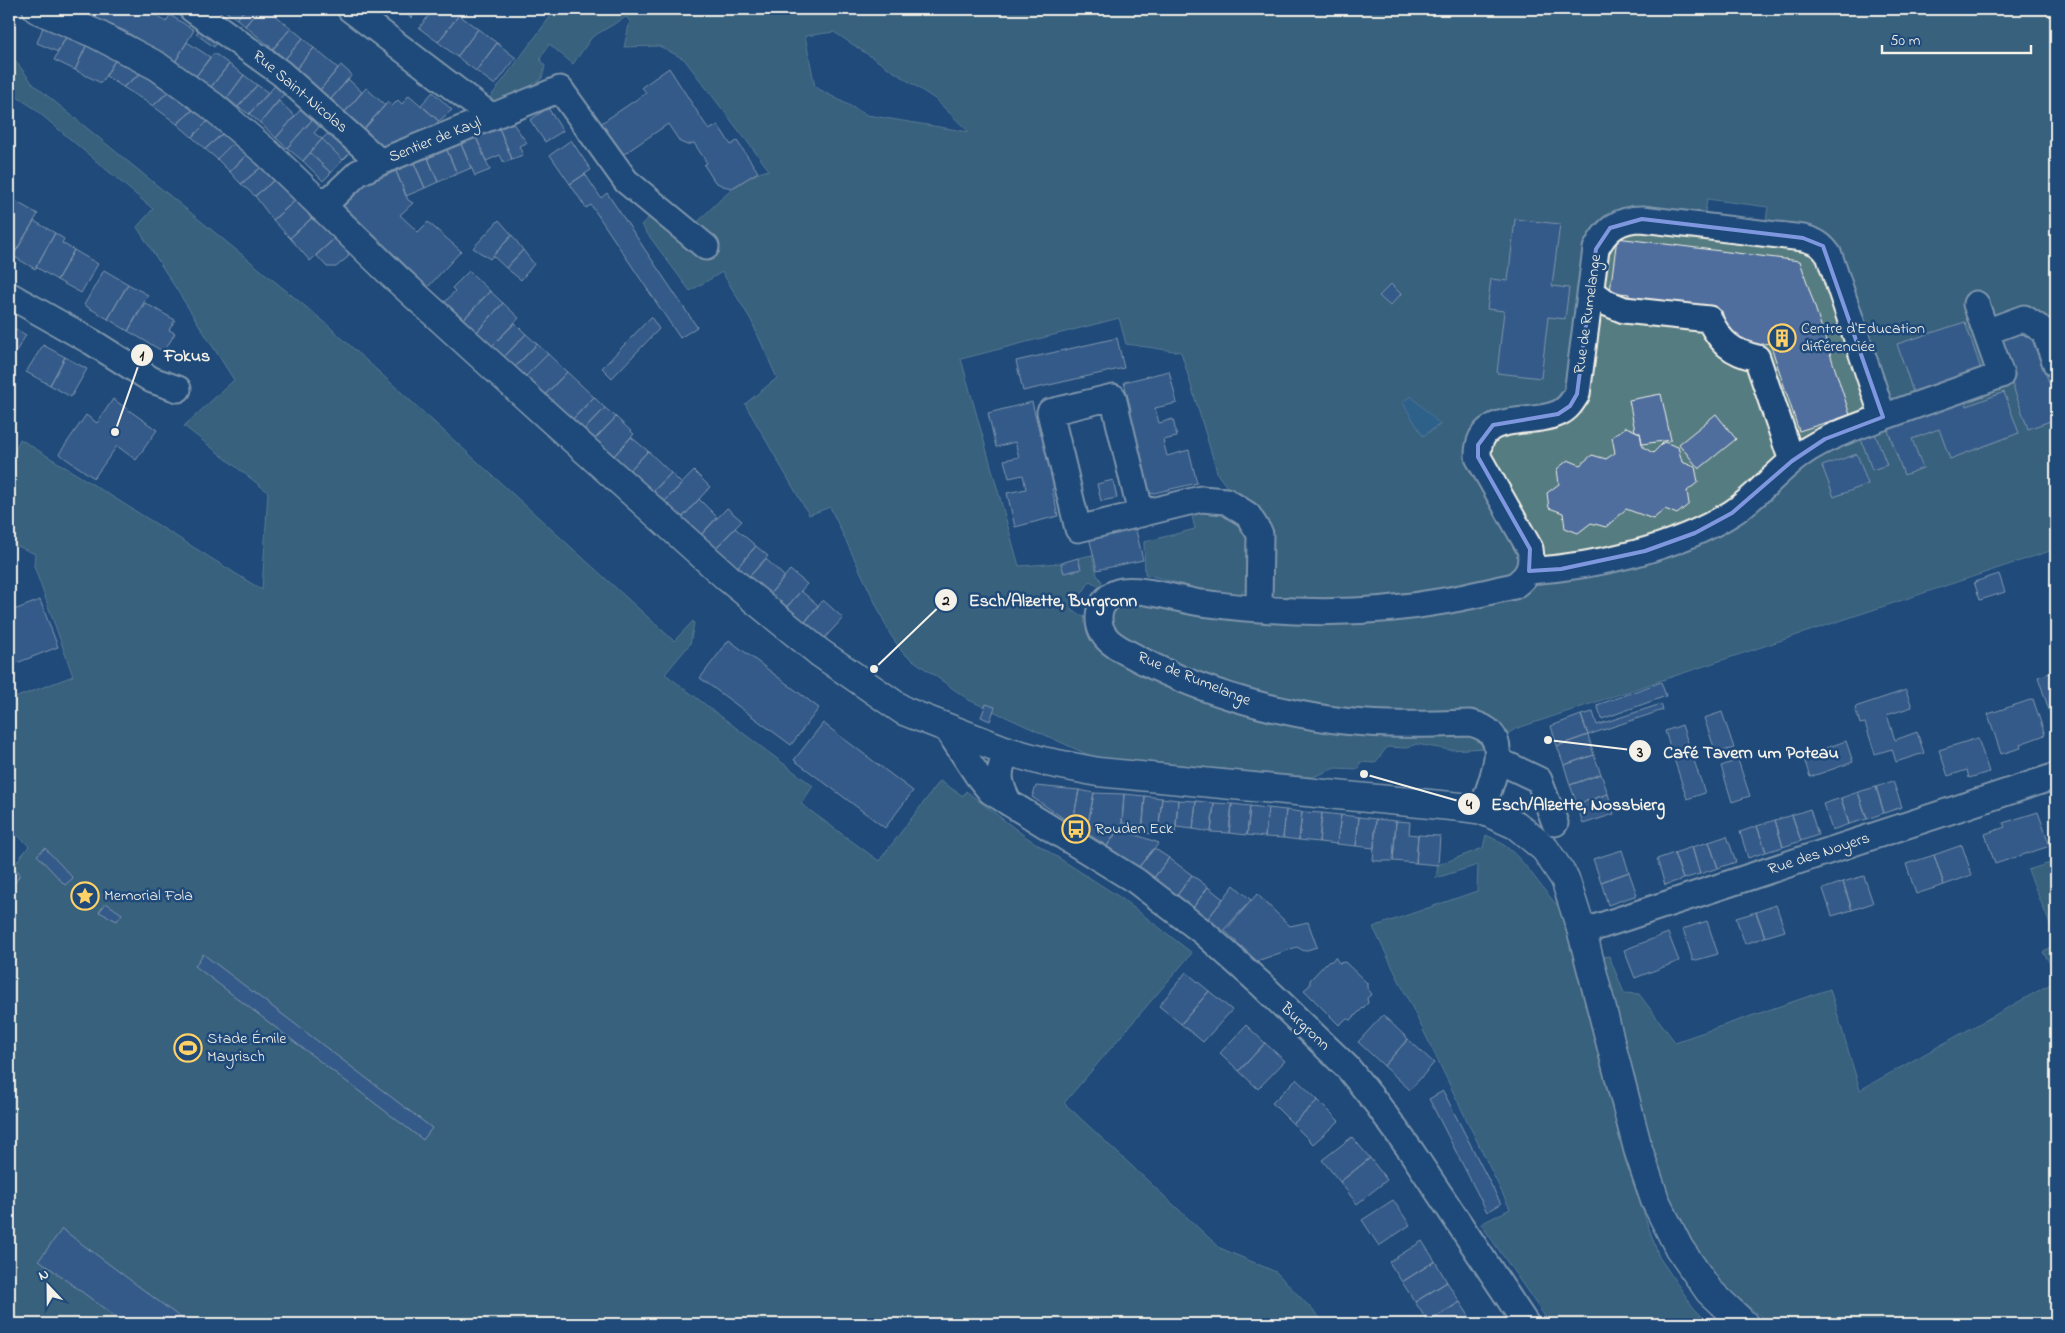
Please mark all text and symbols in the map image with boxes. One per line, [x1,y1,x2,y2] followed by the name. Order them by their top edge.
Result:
[1882,22,2031,54] scale bar
[1890,30,1921,52] text: 50 m
[247,45,353,139] street label: Rue Saint-Nicolas
[385,110,485,169] street label: Sentier de Kayl
[1568,252,1608,375] street label: Rue de Rumelange
[1801,317,1925,359] place label: Centre d'Education différenciée
[1767,323,1797,353] building icon: Centre d'Education différenciée
[129,338,220,371] callout: Fokus
[163,344,210,370] text: Fokus
[140,345,145,367] text: 1
[934,583,1147,616] callout: Esch/Alzette, Burgronn
[969,589,1137,616] text: Esch/Alzette, Burgronn
[941,590,950,612] text: 2
[1134,645,1255,713] street label: Rue de Rumelange
[1628,735,1848,768] callout: Café Tavern um Poteau
[1663,741,1839,767] text: Café Tavern um Poteau
[1636,742,1643,764] text: 3
[1456,787,1675,820] callout: Esch/Alzette, Nossbierg
[1491,793,1665,820] text: Esch/Alzette, Nossbierg
[1465,794,1473,816] text: 4
[1061,814,1091,844] bus stop icon: Rouden Eck
[1095,817,1174,841] place label: Rouden Eck
[1765,826,1873,882] street label: Rue des Noyers
[70,881,100,911] place icon: Memorial Fola
[104,884,193,908] place label: Memorial Fola
[1274,996,1335,1057] street label: Burgronn
[207,1027,287,1069] place label: Stade Émile Mayrisch
[173,1033,203,1063] sports icon: Stade Émile Mayrisch
[22,1260,72,1310] north arrow
[35,1264,52,1287] text: N

